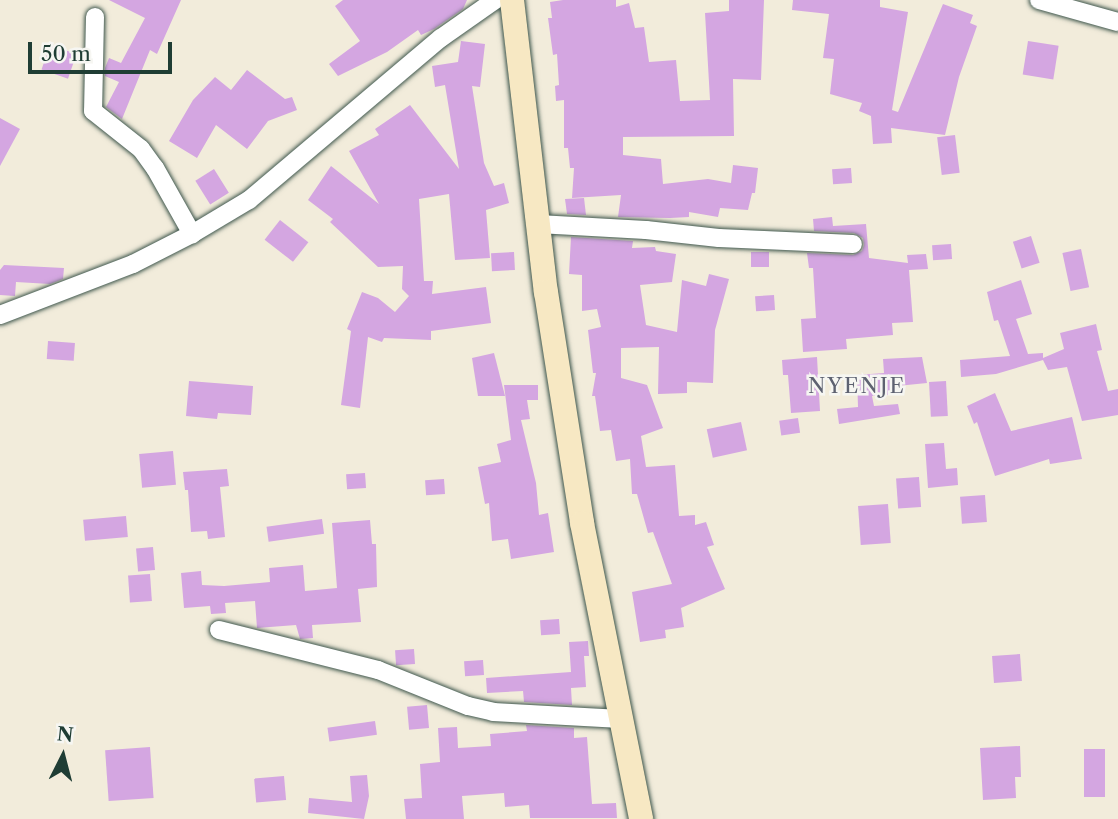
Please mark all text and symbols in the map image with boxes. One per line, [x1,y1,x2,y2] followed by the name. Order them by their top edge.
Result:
[32,28,175,72] scale bar
[41,41,91,66] text: 50 m
[809,373,905,399] district label: NYENJE
[28,721,98,791] north arrow
[56,722,75,747] text: N

